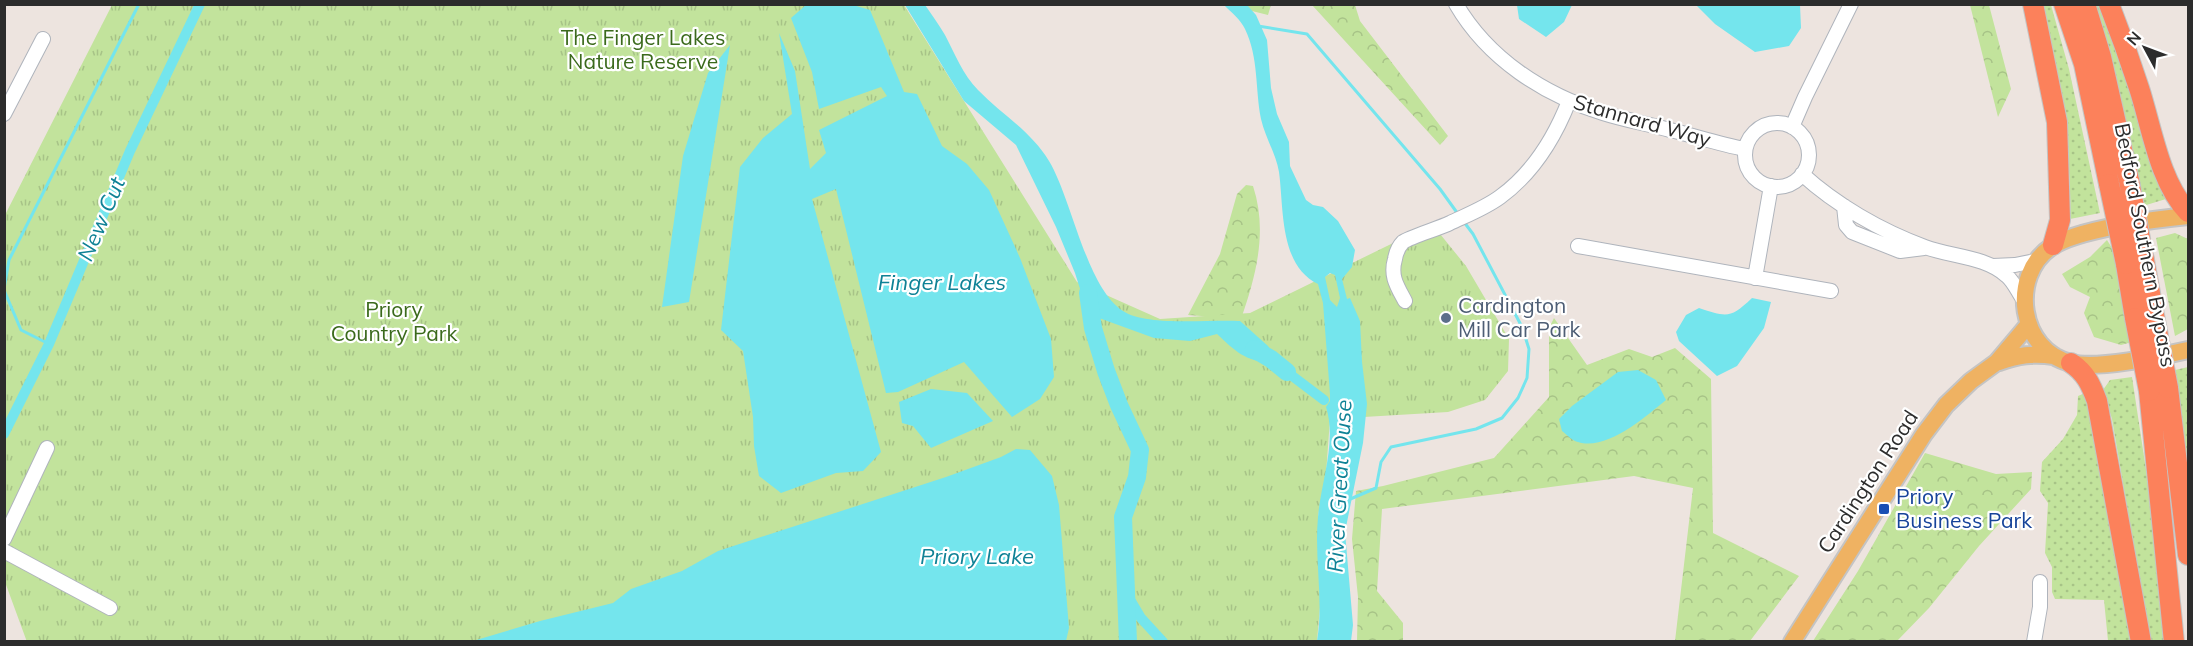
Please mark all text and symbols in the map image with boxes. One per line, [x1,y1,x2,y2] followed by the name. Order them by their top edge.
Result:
[2115,18,2175,78] north arrow
[561,24,725,74] park label: The Finger Lakes Nature Reserve
[2122,27,2145,49] text: N
[1571,88,1714,152] street label: Stannard Way
[2110,121,2182,369] street label: Bedford Southern Bypass
[71,172,132,265] water label: New Cut
[878,268,1006,296] water label: Finger Lakes
[1458,292,1581,342] place label: Cardington Mill Car Park
[331,296,457,346] park label: Priory Country Park
[1439,311,1453,325] marker: Cardington Mill Car Park
[1320,399,1358,573] water label: River Great Ouse
[1811,405,1923,558] street label: Cardington Road
[1896,483,2032,533] place label: Priory Business Park
[1877,502,1891,516] marker: Priory Business Park
[920,542,1034,570] water label: Priory Lake

